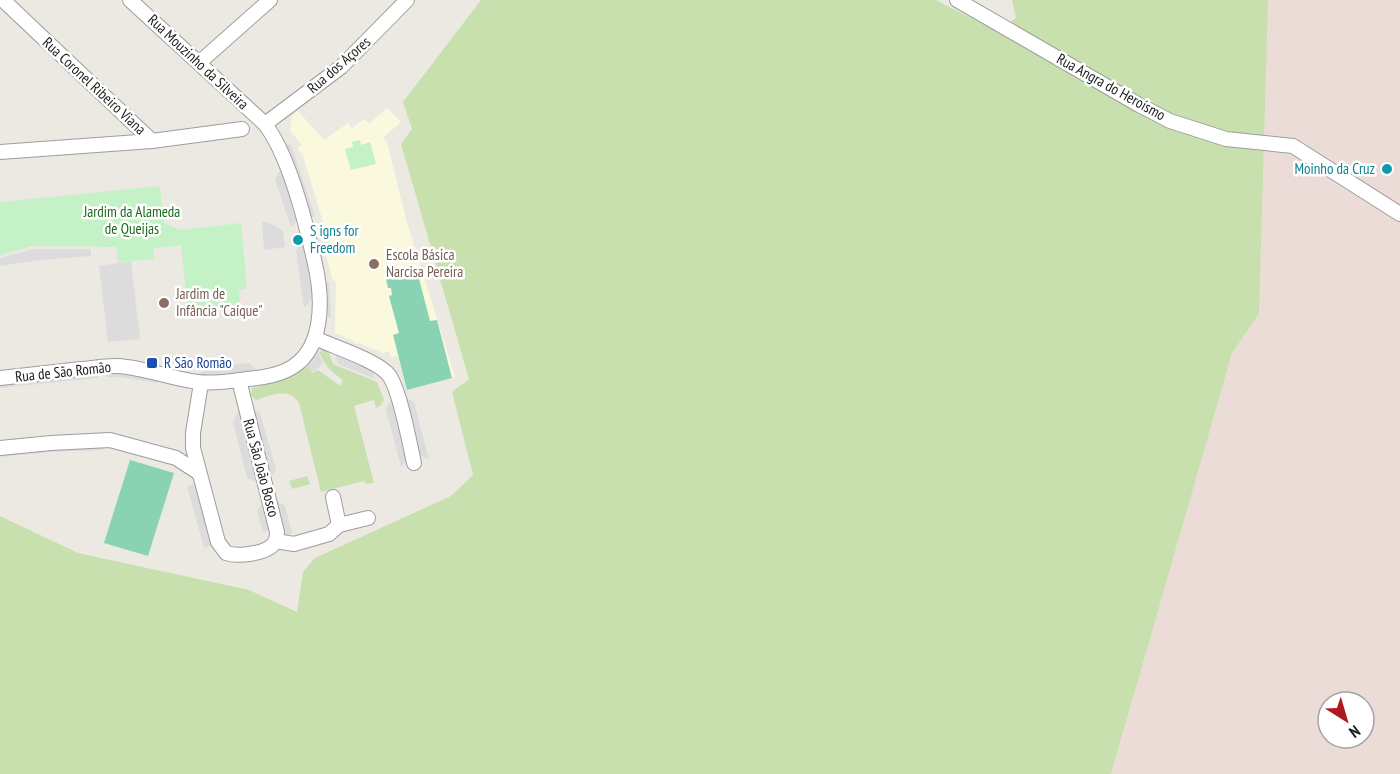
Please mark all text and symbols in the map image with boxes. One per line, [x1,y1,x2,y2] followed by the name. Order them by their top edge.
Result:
[144,10,253,113] street label: Rua Mouzinho da Silveira
[303,32,374,97] street label: Rua dos Açores
[39,33,150,138] street label: Rua Coronel Ribeiro Viana
[1054,49,1169,124] street label: Rua Angra do Heroísmo
[1294,159,1375,178] place label: Moinho da Cruz
[1380,162,1394,176] marker: Moinho da Cruz
[83,202,180,238] park label: Jardim da Alameda de Queijas
[310,221,359,257] place label: S igns for Freedom
[291,233,305,247] marker: S igns for Freedom
[386,245,463,281] place label: Escola Básica Narcisa Pereira
[367,257,381,271] marker: Escola Básica Narcisa Pereira
[175,284,262,320] place label: Jardim de Infância "Caíque"
[157,296,171,310] marker: Jardim de Infância "Caíque"
[164,353,232,372] place label: R São Romão
[145,356,159,370] marker: R São Romão
[14,357,112,386] street label: Rua de São Romão
[239,417,284,519] street label: Rua São João Bosco
[1316,690,1376,750] north arrow
[1346,721,1364,743] text: N

